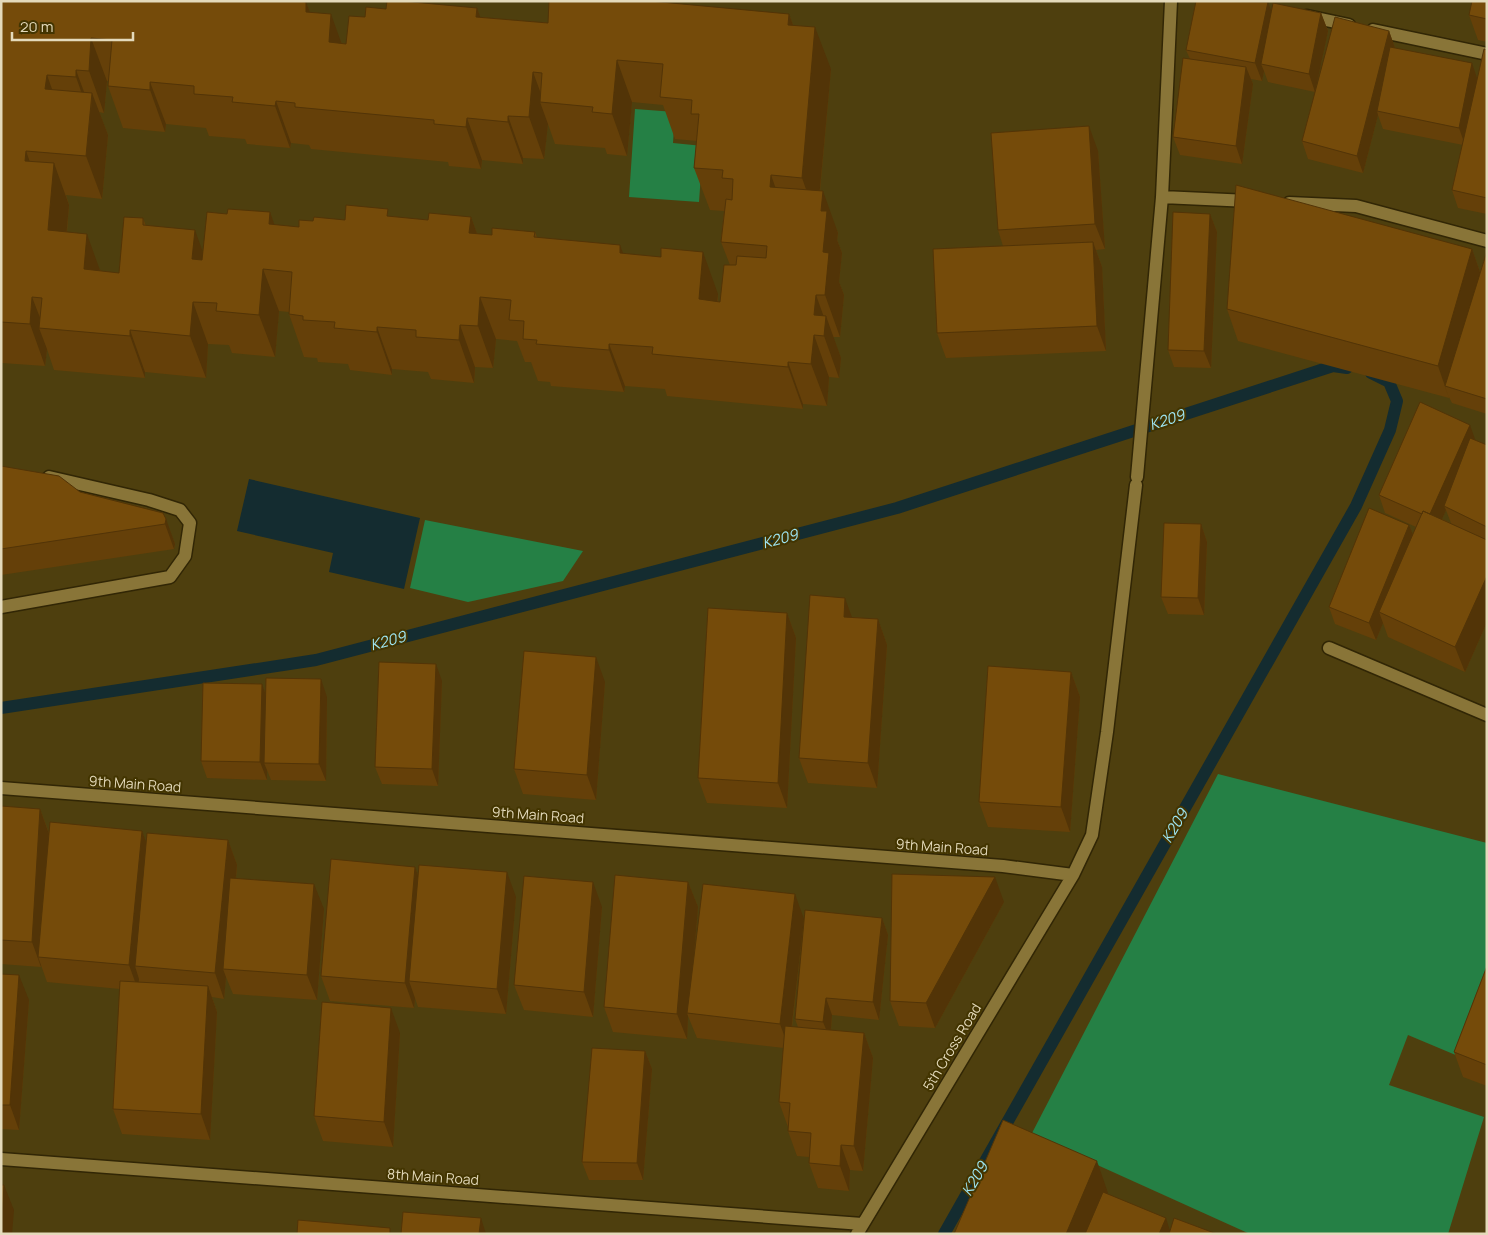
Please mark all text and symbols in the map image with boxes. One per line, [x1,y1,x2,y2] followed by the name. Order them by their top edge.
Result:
[12,10,134,42] scale bar
[20,16,53,37] text: 20 m
[1147,403,1189,435] water label: K209
[760,523,802,553] water label: K209
[368,625,410,655] water label: K209
[88,771,182,796] street label: 9th Main Road
[491,802,585,827] street label: 9th Main Road
[1156,803,1193,847] water label: K209
[895,834,989,859] street label: 9th Main Road
[918,1000,985,1094] street label: 5th Cross Road
[956,1156,993,1200] water label: K209
[386,1164,480,1189] street label: 8th Main Road

